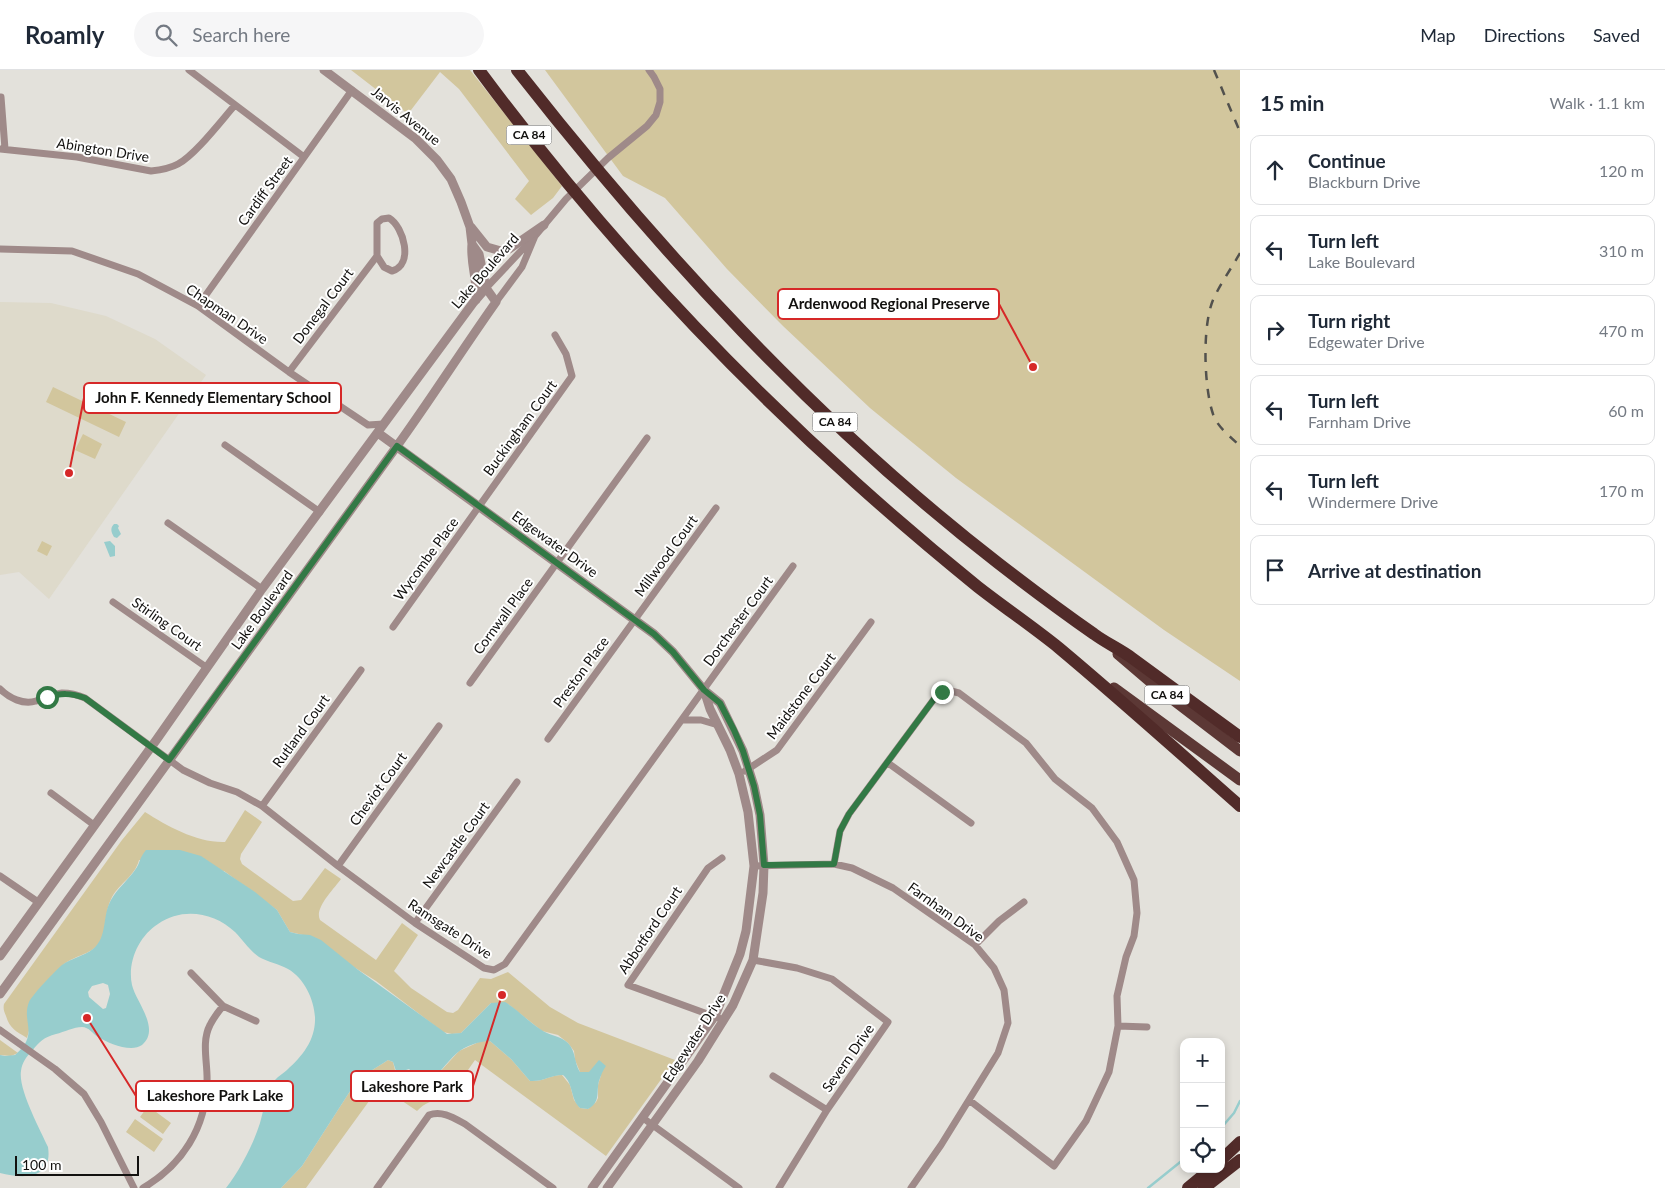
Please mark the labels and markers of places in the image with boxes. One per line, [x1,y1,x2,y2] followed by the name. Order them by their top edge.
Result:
[778,289,999,319] callout: Ardenwood Regional Preserve
[84,383,341,413] callout: John F. Kennedy Elementary School
[351,1071,473,1101] callout: Lakeshore Park
[136,1081,293,1111] callout: Lakeshore Park Lake

